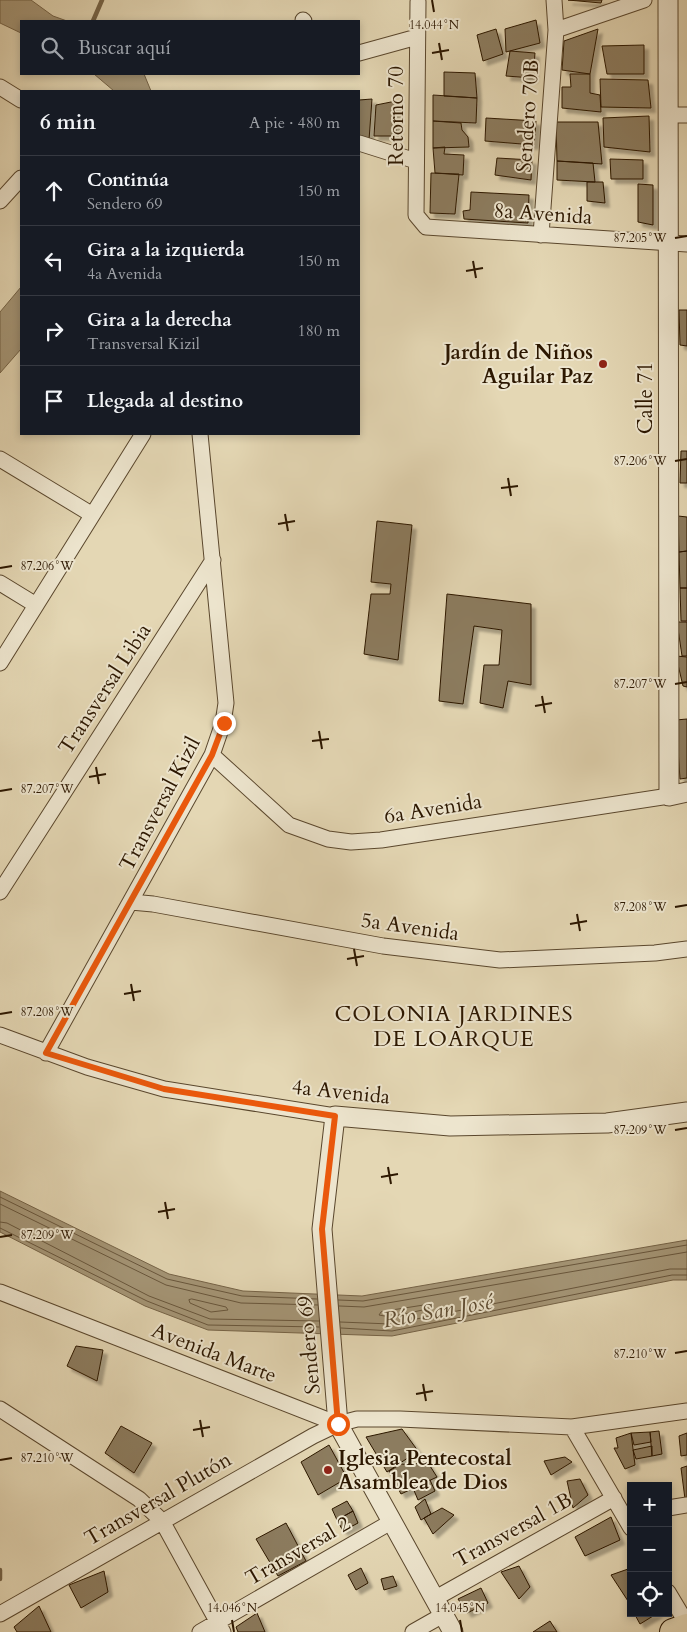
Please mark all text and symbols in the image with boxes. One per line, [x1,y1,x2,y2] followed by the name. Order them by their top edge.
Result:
[409,17,460,33] text: 14.044°N
[20,20,360,75] search box
[38,34,66,62] icon: search
[78,35,171,61] text: Buscar aquí
[510,59,546,173] street label: Sendero 70B
[382,66,411,166] street label: Retorno 70
[40,108,96,137] text: 6 min
[249,112,340,134] text: A pie · 480 m
[87,167,169,193] text: Continúa
[40,177,68,205] icon: ahead
[298,180,340,202] text: 150 m
[87,193,162,215] text: Sendero 69
[493,196,593,232] street label: 8a Avenida
[613,230,667,246] text: 87.205°W
[87,237,245,263] text: Gira a la izquierda
[40,247,68,275] icon: left
[298,250,340,272] text: 150 m
[87,263,162,285] text: 4a Avenida
[87,307,232,333] text: Gira a la derecha
[40,317,68,345] icon: right
[298,320,340,342] text: 180 m
[87,333,200,355] text: Transversal Kizil
[441,338,594,391] place label: Jardín de Niños Aguilar Paz
[597,358,609,370] marker: Jardín de Niños Aguilar Paz
[631,362,660,434] street label: Calle 71
[40,387,68,415] icon: arrive
[87,388,243,414] text: Llegada al destino
[613,453,667,469] text: 87.206°W
[20,558,74,574] text: 87.206°W
[52,618,158,760] street label: Transversal Libia
[613,676,667,692] text: 87.207°W
[213,712,236,735] route end
[112,732,208,876] street label: Transversal Kizil
[20,781,74,797] text: 87.207°W
[382,787,484,831] street label: 6a Avenida
[613,899,667,915] text: 87.208°W
[359,906,461,948] street label: 5a Avenida
[334,999,574,1054] district label: COLONIA JARDINES DE LOARQUE
[20,1004,74,1020] text: 87.208°W
[290,1072,392,1112] street label: 4a Avenida
[613,1122,667,1138] text: 87.209°W
[20,1227,74,1243] text: 87.209°W
[381,1286,497,1335] water label: Río San José
[290,1294,328,1396] street label: Sendero 69
[147,1316,281,1390] street label: Avenida Marte
[613,1346,667,1362] text: 87.210°W
[327,1413,350,1436] route start
[338,1444,512,1497] place label: Iglesia Pentecostal Asamblea de Dios
[79,1445,237,1553] street label: Transversal Plutón
[20,1450,74,1466] text: 87.210°W
[322,1464,334,1476] marker: Iglesia Pentecostal Asamblea de Dios
[627,1482,672,1617] map controls
[627,1482,672,1527] button: +
[449,1486,577,1574] street label: Transversal 1B
[240,1509,356,1593] street label: Transversal 2
[627,1527,672,1572] button: −
[627,1572,672,1617] button: locate
[207,1600,258,1616] text: 14.046°N
[435,1600,486,1616] text: 14.045°N

